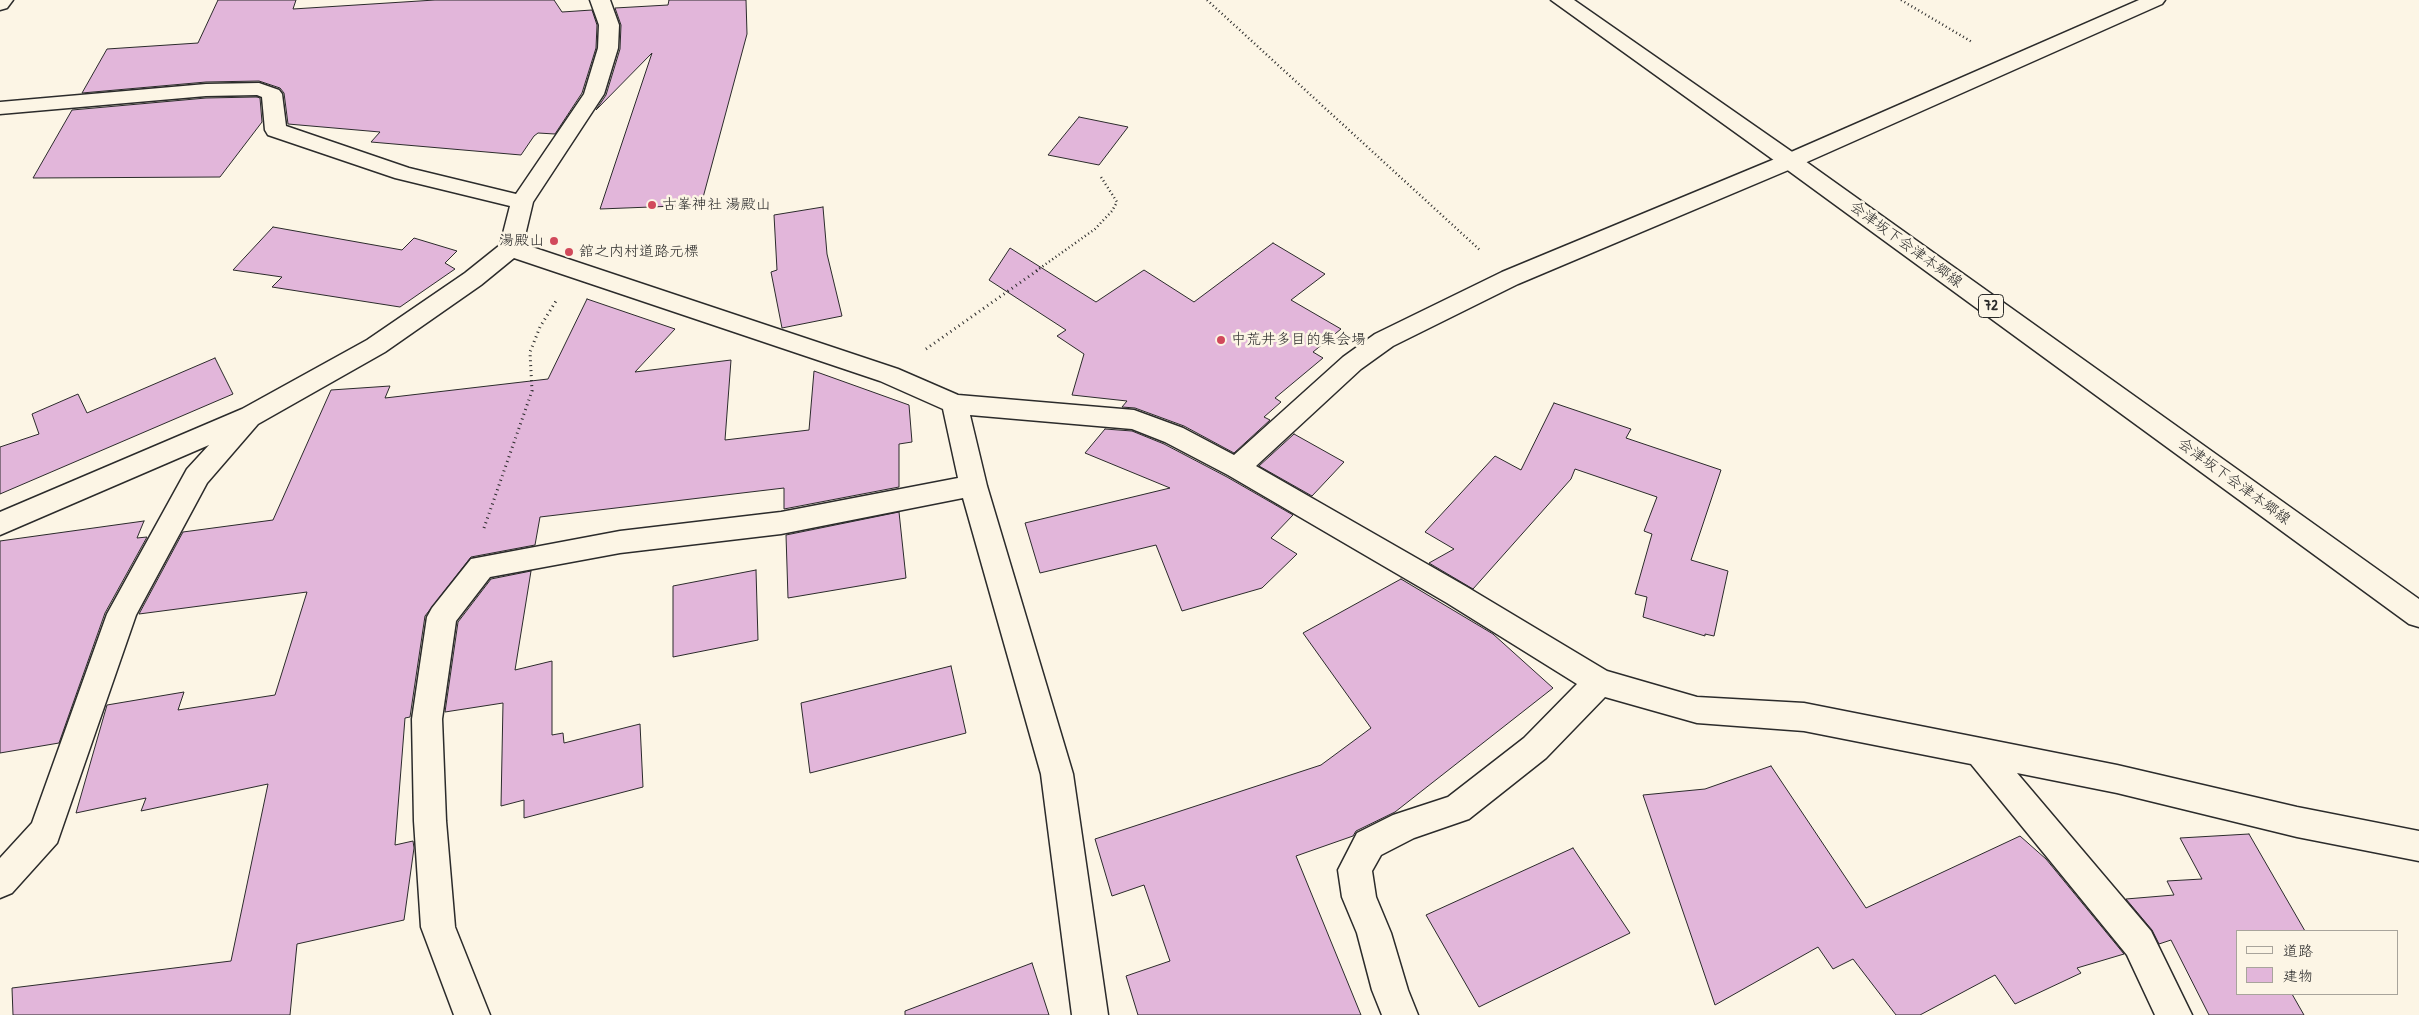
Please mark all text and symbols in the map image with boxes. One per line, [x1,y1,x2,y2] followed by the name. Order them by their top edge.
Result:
[662,196,770,214] place label: 古峯神社 湯殿山
[1846,198,1966,292] street label: 会津坂下会津本郷線
[646,199,658,211] marker: 古峯神社 湯殿山
[499,232,544,250] place label: 湯殿山
[548,235,560,247] marker: 湯殿山
[579,243,699,261] place label: 舘之内村道路元標
[563,246,575,258] marker: 舘之内村道路元標
[1978,294,2004,318] road number: 72
[1231,331,1366,349] place label: 中荒井多目的集会場
[1215,334,1227,346] marker: 中荒井多目的集会場
[2174,435,2294,529] street label: 会津坂下会津本郷線
[2236,930,2399,995] legend
[2283,940,2313,961] text: 道路
[2283,965,2313,986] text: 建物

